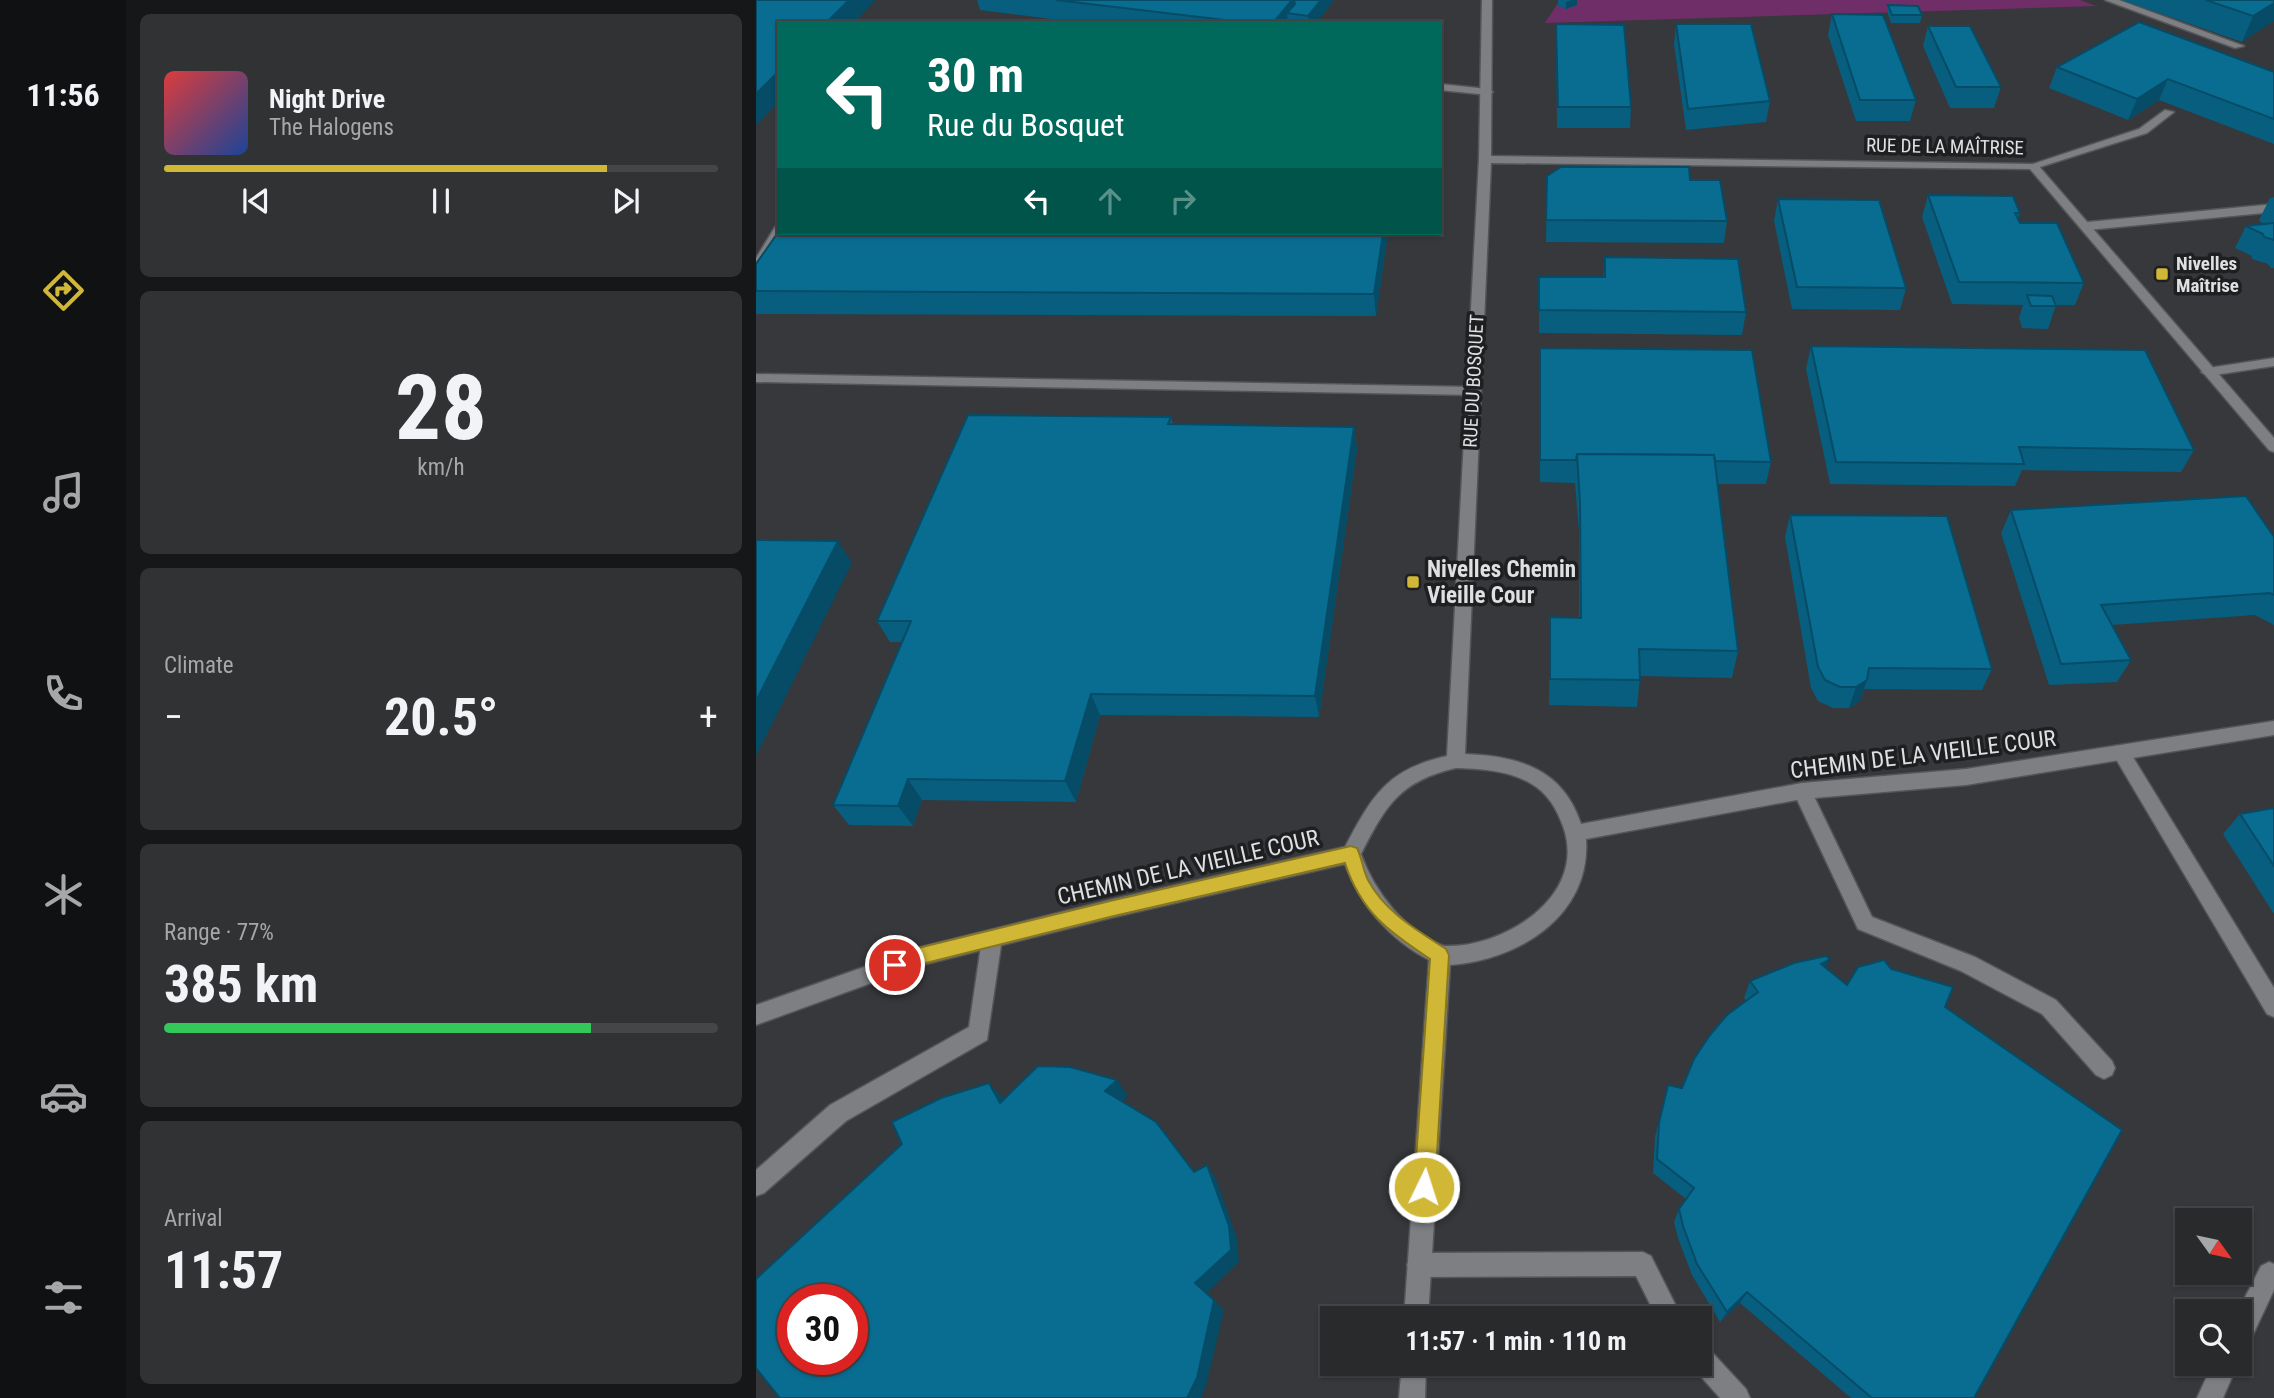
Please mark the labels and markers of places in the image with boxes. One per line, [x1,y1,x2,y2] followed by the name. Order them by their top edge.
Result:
[2176,252,2239,297] place label: Nivelles Maîtrise
[2154,266,2170,282] marker: Nivelles Maîtrise
[1427,556,1576,609] place label: Nivelles Chemin Vieille Cour
[1405,574,1421,590] marker: Nivelles Chemin Vieille Cour
[865,935,925,995] pin

